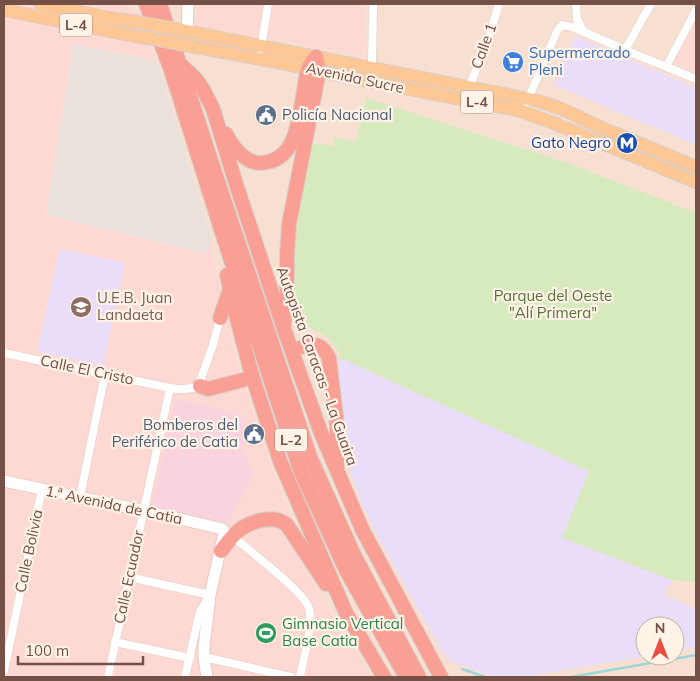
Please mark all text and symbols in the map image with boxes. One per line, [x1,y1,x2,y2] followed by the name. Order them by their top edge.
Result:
[60,14,92,36] road number: L-4
[467,20,501,71] street label: Calle 1
[529,43,630,79] place label: Supermercado Pleni
[501,50,525,74] supermarket icon: Supermercado Pleni
[304,58,406,97] street label: Avenida Sucre
[461,90,493,114] road number: L-4
[254,103,278,127] public building icon: Policía Nacional
[282,105,392,124] place label: Policía Nacional
[615,131,639,155] metro station icon: Gato Negro
[531,133,611,152] place label: Gato Negro
[273,264,362,468] street label: Autopista Caracas - La Guaira
[494,286,612,322] park label: Parque del Oeste "Alí Primera"
[97,288,172,324] place label: U.E.B. Juan Landaeta
[69,295,93,319] school or university icon: U.E.B. Juan Landaeta
[39,350,136,389] street label: Calle El Cristo
[112,415,238,451] place label: Bomberos del Periférico de Catia
[242,422,266,446] public building icon: Bomberos del Periférico de Catia
[275,428,307,452] road number: L-2
[44,481,184,528] street label: 1.ª Avenida de Catia
[10,508,47,594] street label: Calle Bolivia
[109,528,148,625] street label: Calle Ecuador
[282,614,403,650] place label: Gimnasio Vertical Base Catia
[635,616,685,666] north arrow
[655,619,665,637] text: N
[254,621,278,645] sports icon: Gimnasio Vertical Base Catia
[18,634,142,666] scale bar
[25,641,69,660] text: 100 m

